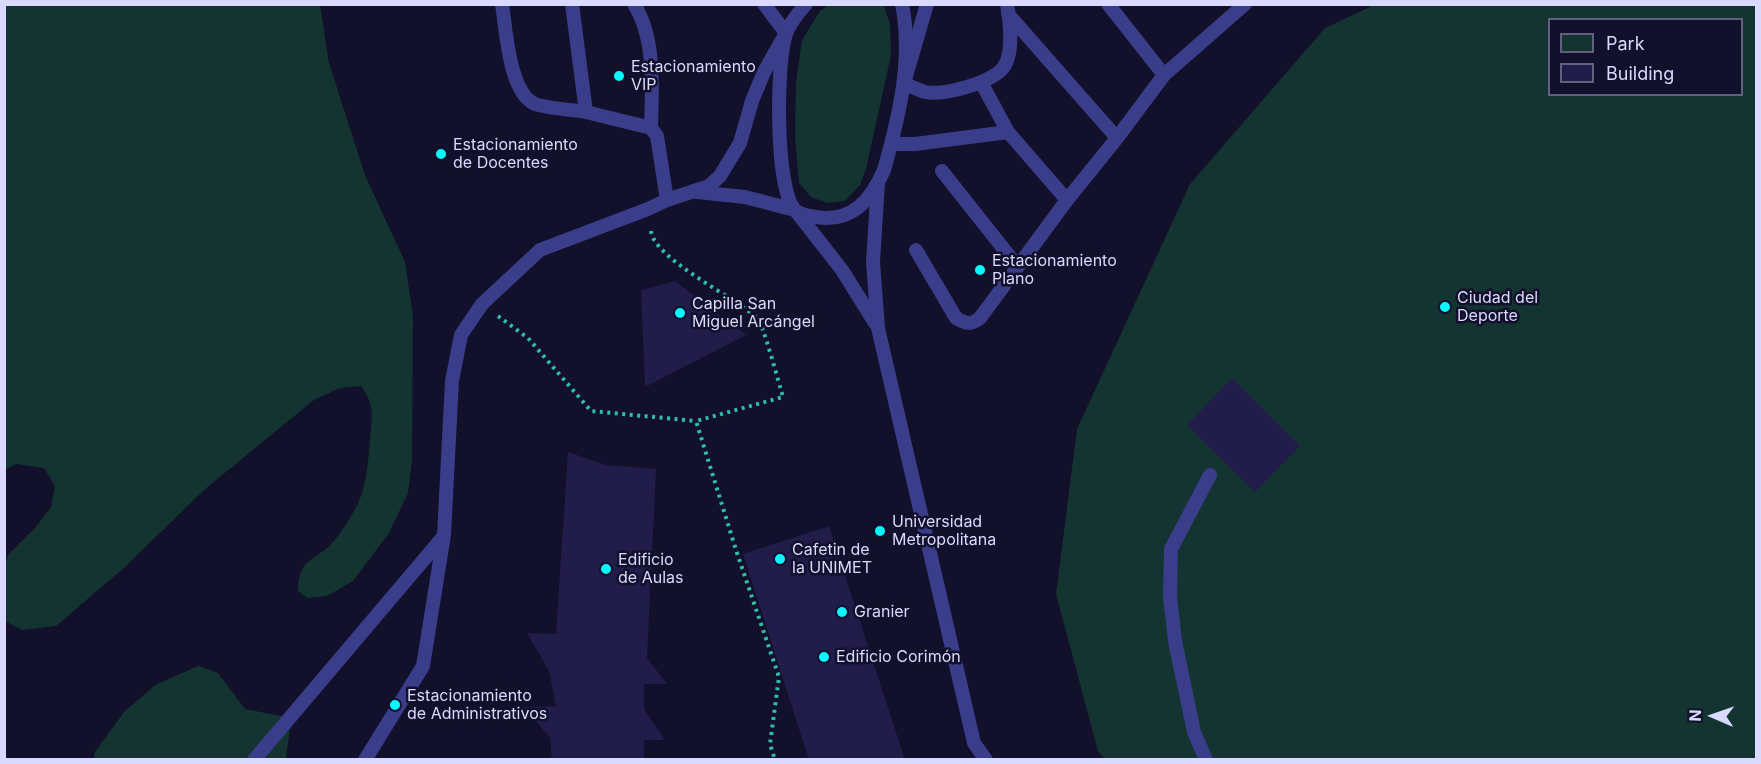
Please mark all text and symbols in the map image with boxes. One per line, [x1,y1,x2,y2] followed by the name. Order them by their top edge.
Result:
[1548,18,1743,96] legend
[1606,33,1645,54] text: Park
[631,57,756,95] place label: Estacionamiento VIP
[1606,63,1674,84] text: Building
[612,69,626,83] marker: Estacionamiento VIP
[453,135,578,173] place label: Estacionamiento de Docentes
[434,147,448,161] marker: Estacionamiento de Docentes
[992,251,1117,289] place label: Estacionamiento Plano
[973,263,987,277] marker: Estacionamiento Plano
[1457,288,1538,326] place label: Ciudad del Deporte
[692,294,815,332] place label: Capilla San Miguel Arcángel
[1438,300,1452,314] marker: Ciudad del Deporte
[673,306,687,320] marker: Capilla San Miguel Arcángel
[892,512,996,550] place label: Universidad Metropolitana
[873,524,887,538] marker: Universidad Metropolitana
[792,540,872,578] place label: Cafetin de la UNIMET
[618,550,683,588] place label: Edificio de Aulas
[773,552,787,566] marker: Cafetin de la UNIMET
[599,562,613,576] marker: Edificio de Aulas
[854,602,910,622] place label: Granier
[835,605,849,619] marker: Granier
[836,647,961,667] place label: Edificio Corimón
[817,650,831,664] marker: Edificio Corimón
[407,686,547,724] place label: Estacionamiento de Administrativos
[1683,686,1743,746] north arrow
[388,698,402,712] marker: Estacionamiento de Administrativos
[1685,709,1705,722] text: N

